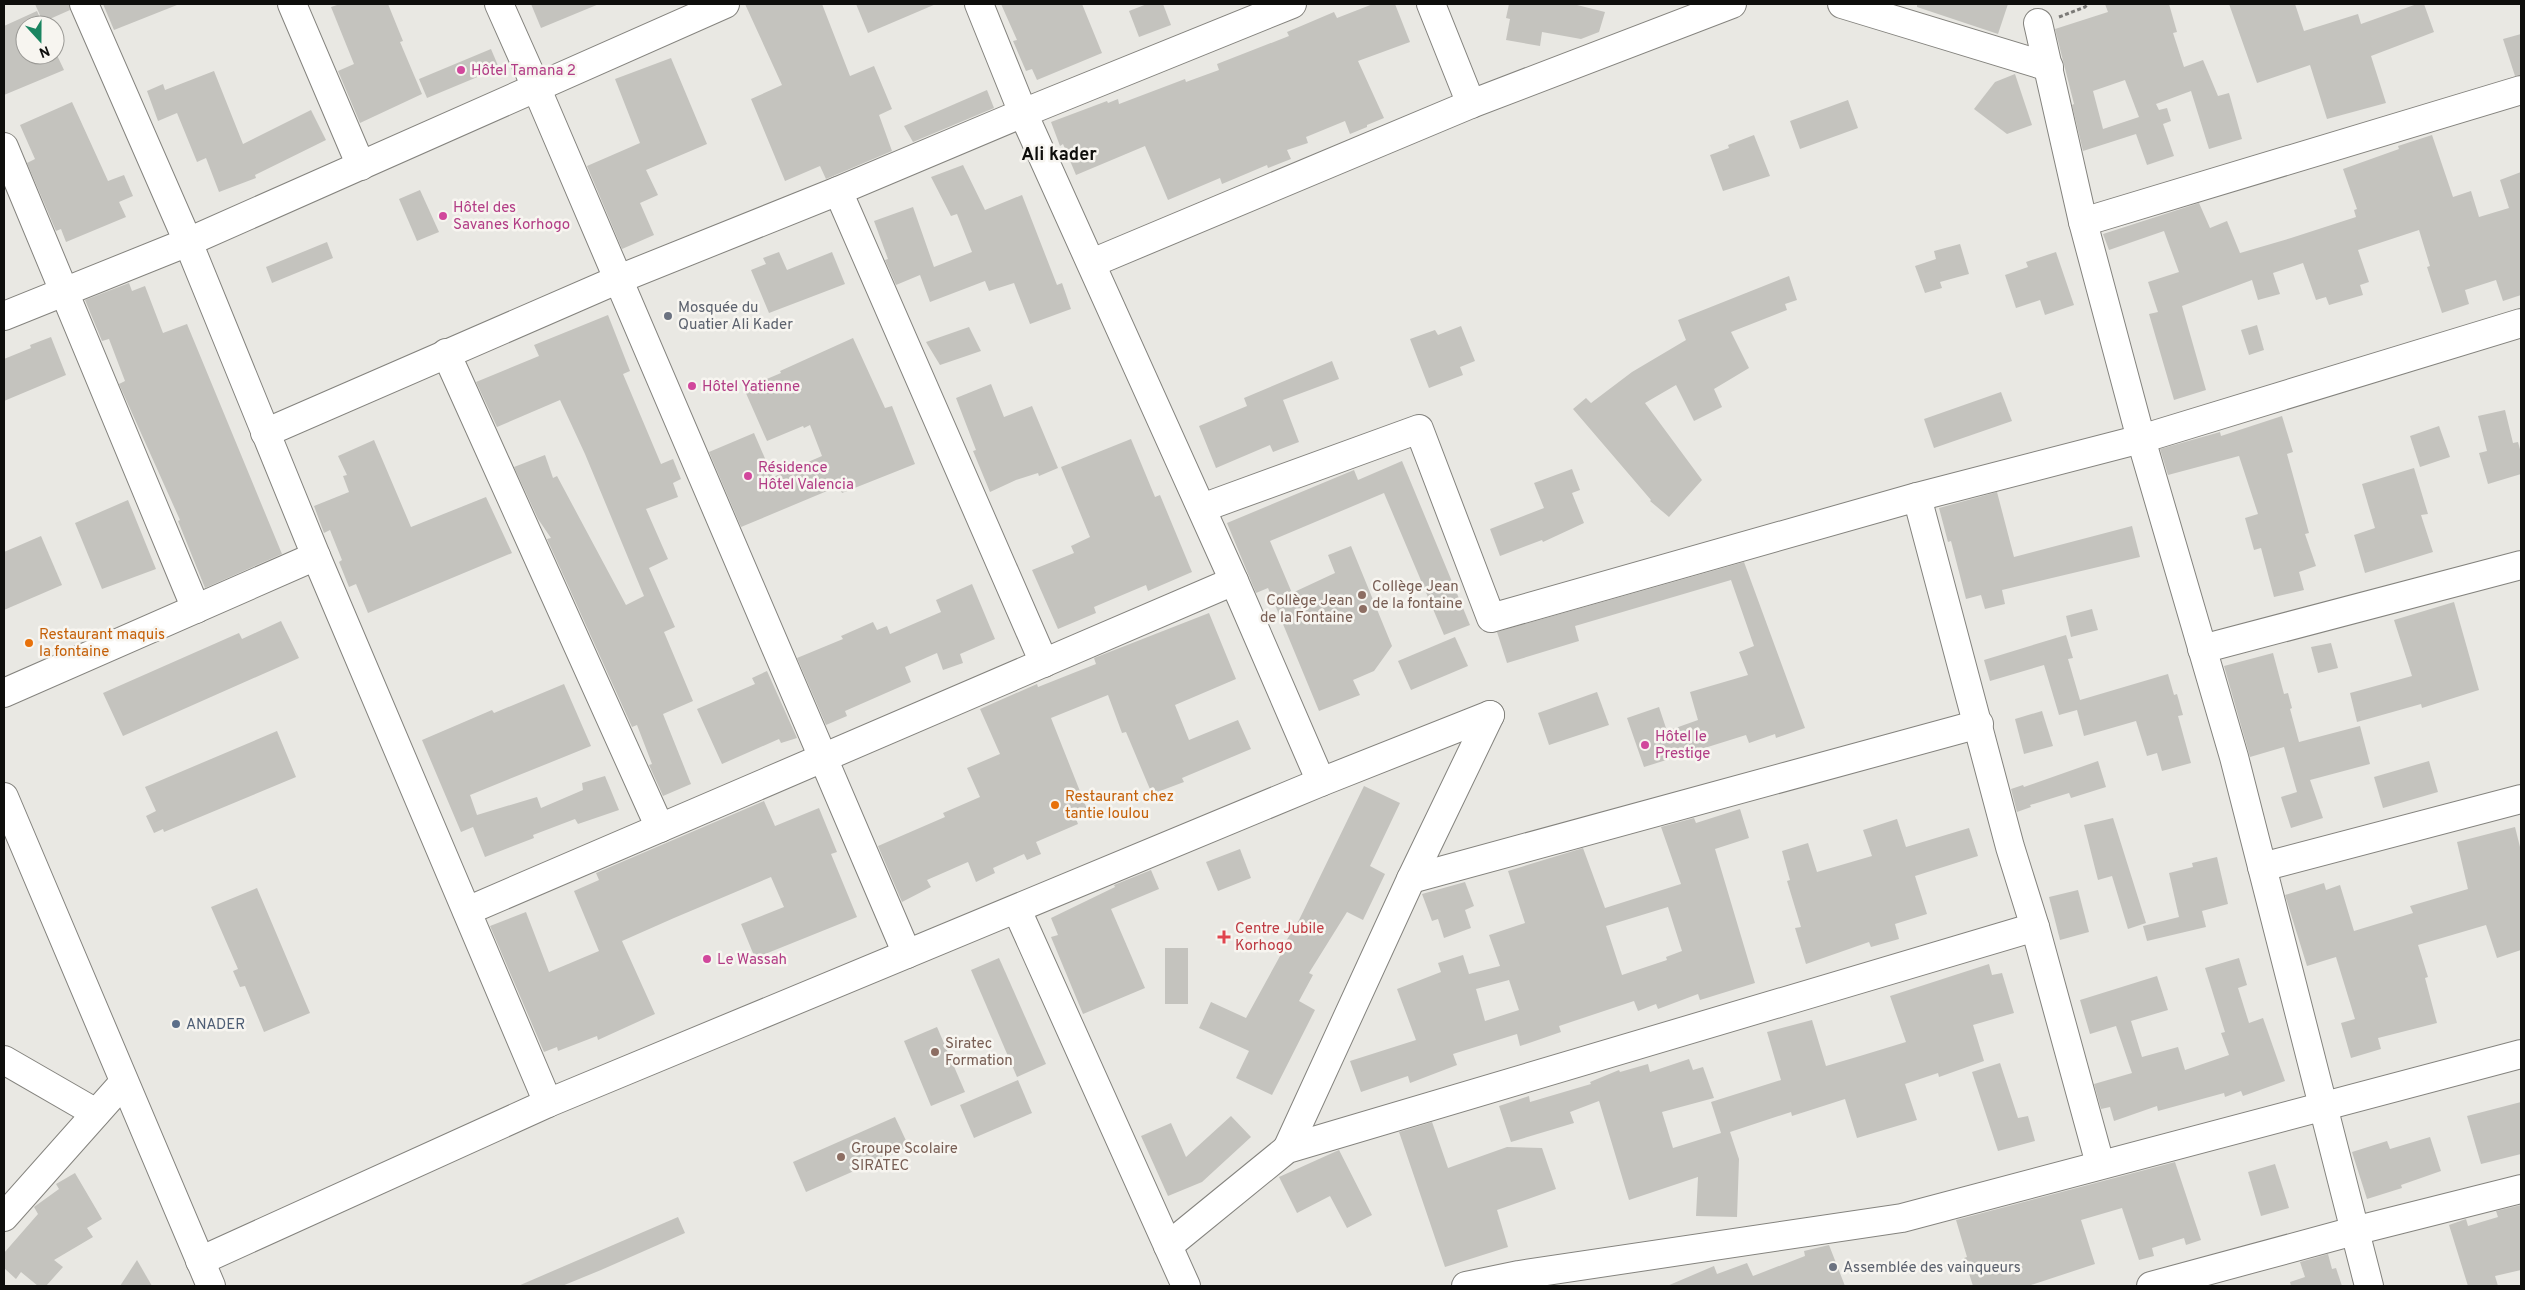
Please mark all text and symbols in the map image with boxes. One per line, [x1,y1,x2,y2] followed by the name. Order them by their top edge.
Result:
[15,15,65,65] north arrow
[36,41,52,60] text: N
[471,62,576,81] place label: Hôtel Tamana 2
[455,64,467,76] marker: Hôtel Tamana 2
[1021,144,1097,167] district label: Ali kader
[453,199,570,235] place label: Hôtel des Savanes Korhogo
[437,210,449,222] marker: Hôtel des Savanes Korhogo
[678,299,793,335] place label: Mosquée du Quatier Ali Kader
[662,310,674,322] marker: Mosquée du Quatier Ali Kader
[702,378,800,397] place label: Hôtel Yatienne
[686,380,698,392] marker: Hôtel Yatienne
[758,459,854,495] place label: Résidence Hôtel Valencia
[742,470,754,482] marker: Résidence Hôtel Valencia
[1372,578,1462,614] place label: Collège Jean de la fontaine
[1356,589,1368,601] marker: Collège Jean de la fontaine
[1260,592,1353,628] place label: Collège Jean de la Fontaine
[1357,603,1369,615] marker: Collège Jean de la Fontaine
[39,626,165,662] place label: Restaurant maquis la fontaine
[23,637,35,649] marker: Restaurant maquis la fontaine
[1655,728,1710,764] place label: Hôtel le Prestige
[1639,739,1651,751] marker: Hôtel le Prestige
[1065,788,1174,824] place label: Restaurant chez tantie loulou
[1049,799,1061,811] marker: Restaurant chez tantie loulou
[1235,920,1324,956] place label: Centre Jubile Korhogo
[1217,930,1231,944] marker: Centre Jubile Korhogo
[717,951,787,970] place label: Le Wassah
[701,953,713,965] marker: Le Wassah
[186,1016,245,1035] place label: ANADER
[170,1018,182,1030] marker: ANADER
[945,1035,1013,1071] place label: Siratec Formation
[929,1046,941,1058] marker: Siratec Formation
[851,1140,958,1176] place label: Groupe Scolaire SIRATEC
[835,1151,847,1163] marker: Groupe Scolaire SIRATEC
[1843,1259,2021,1278] place label: Assemblée des vainqueurs
[1827,1261,1839,1273] marker: Assemblée des vainqueurs

